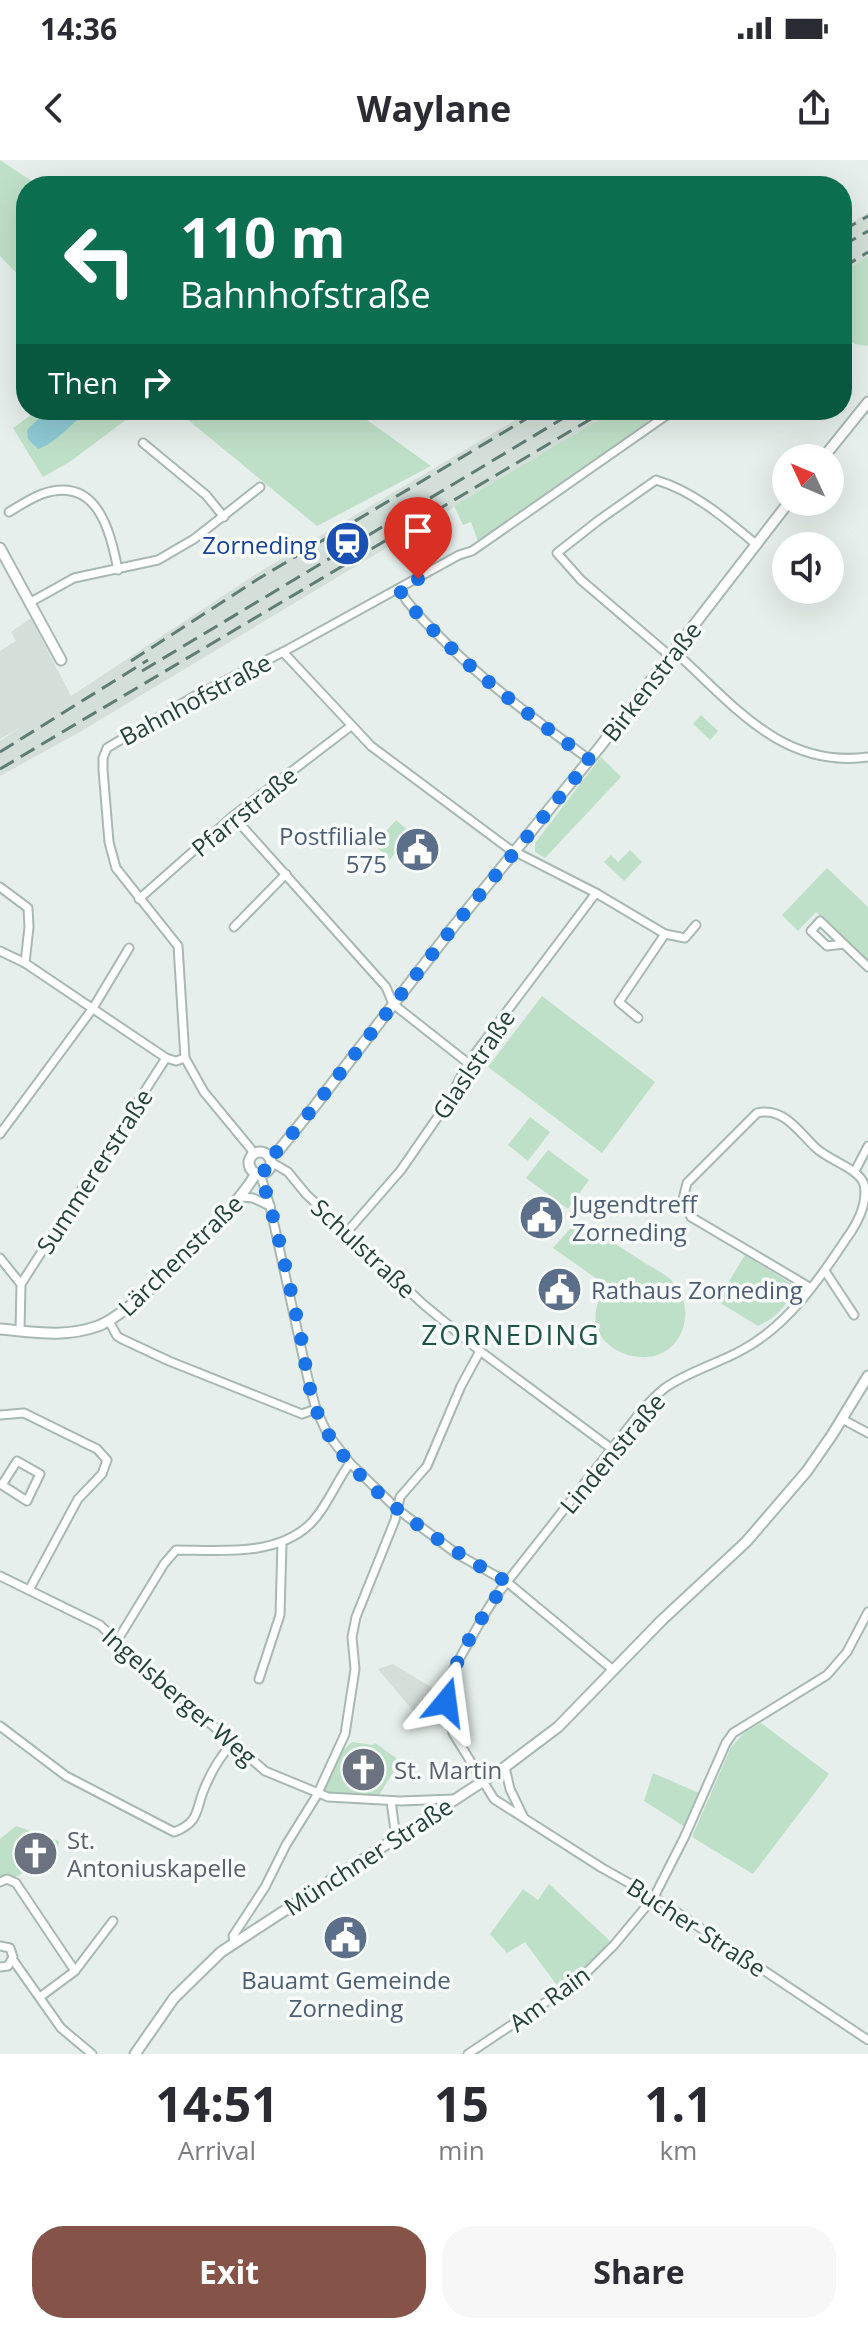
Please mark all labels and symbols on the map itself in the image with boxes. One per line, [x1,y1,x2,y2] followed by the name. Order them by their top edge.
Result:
[772,444,844,516] north arrow
[384,497,452,579] pin
[324,520,372,568] station icon: Zorneding
[202,528,317,561] place label: Zorneding
[594,614,708,748] street label: Birkenstraße
[114,645,276,753] street label: Bahnhofstraße
[184,758,304,864] street label: Pfarrstraße
[279,819,387,880] place label: Postfiliale 575
[394,825,442,873] public building icon: Postfiliale 575
[424,1003,522,1125] street label: Glaslstraße
[28,1082,160,1260] street label: Summererstraße
[110,1187,250,1323] street label: Lärchenstraße
[570,1187,699,1248] place label: Jugendtreff Zorneding
[305,1191,423,1305] street label: Schulstraße
[517,1193,565,1241] public building icon: Jugendtreff Zorneding
[536,1265,584,1313] public building icon: Rathaus Zorneding
[591,1273,803,1306] place label: Rathaus Zorneding
[421,1315,601,1353] district label: ZORNEDING
[552,1386,672,1520] street label: Lindenstraße
[96,1620,264,1772] street label: Ingelsberger Weg
[404,1660,488,1744] position arrow
[339,1745,387,1793] church icon: St. Martin
[394,1753,502,1786] place label: St. Martin
[277,1789,459,1923] street label: Münchner Straße
[67,1823,247,1884] place label: St. Antoniuskapelle
[12,1829,60,1877] church icon: St. Antoniuskapelle
[621,1870,773,1984] street label: Bucher Straße
[322,1913,370,1961] public building icon: Bauamt Gemeinde Zorneding
[502,1957,596,2039] street label: Am Rain
[241,1963,451,2024] place label: Bauamt Gemeinde Zorneding

